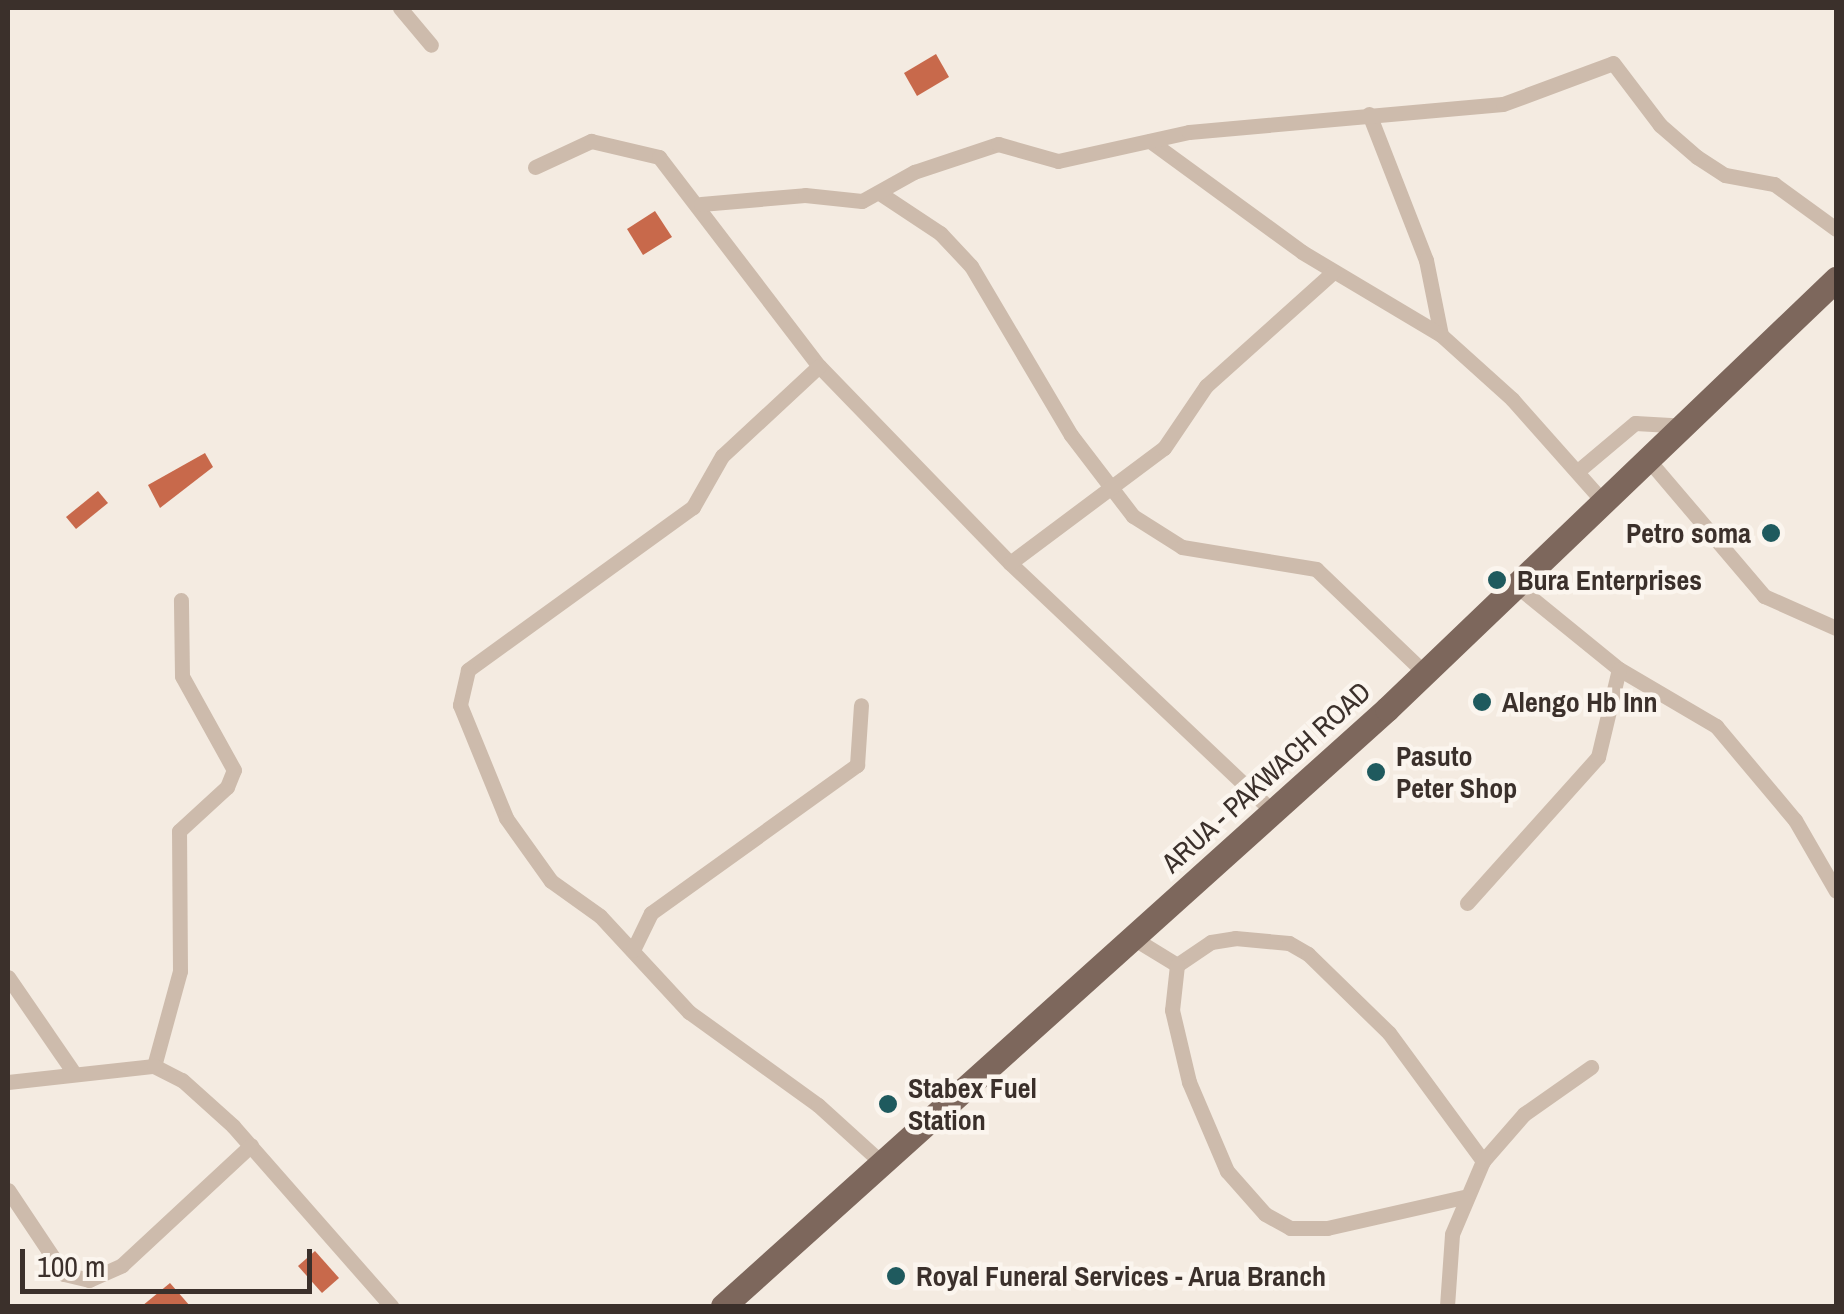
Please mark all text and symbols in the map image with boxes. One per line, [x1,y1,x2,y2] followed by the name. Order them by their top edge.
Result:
[1626,516,1751,550] place label: Petro soma
[1760,522,1782,544] marker: Petro soma
[1517,563,1702,597] place label: Bura Enterprises
[1486,569,1508,591] marker: Bura Enterprises
[1154,674,1378,880] street label: ARUA - PAKWACH ROAD
[1502,685,1658,719] place label: Alengo Hb Inn
[1471,691,1493,713] marker: Alengo Hb Inn
[1396,739,1517,805] place label: Pasuto Peter Shop
[1365,761,1387,783] marker: Pasuto Peter Shop
[908,1071,1037,1137] place label: Stabex Fuel Station
[877,1093,899,1115] marker: Stabex Fuel Station
[25,1229,318,1291] scale bar
[37,1246,105,1286] text: 100 m
[916,1259,1327,1293] place label: Royal Funeral Services - Arua Branch
[885,1265,907,1287] marker: Royal Funeral Services - Arua Branch

